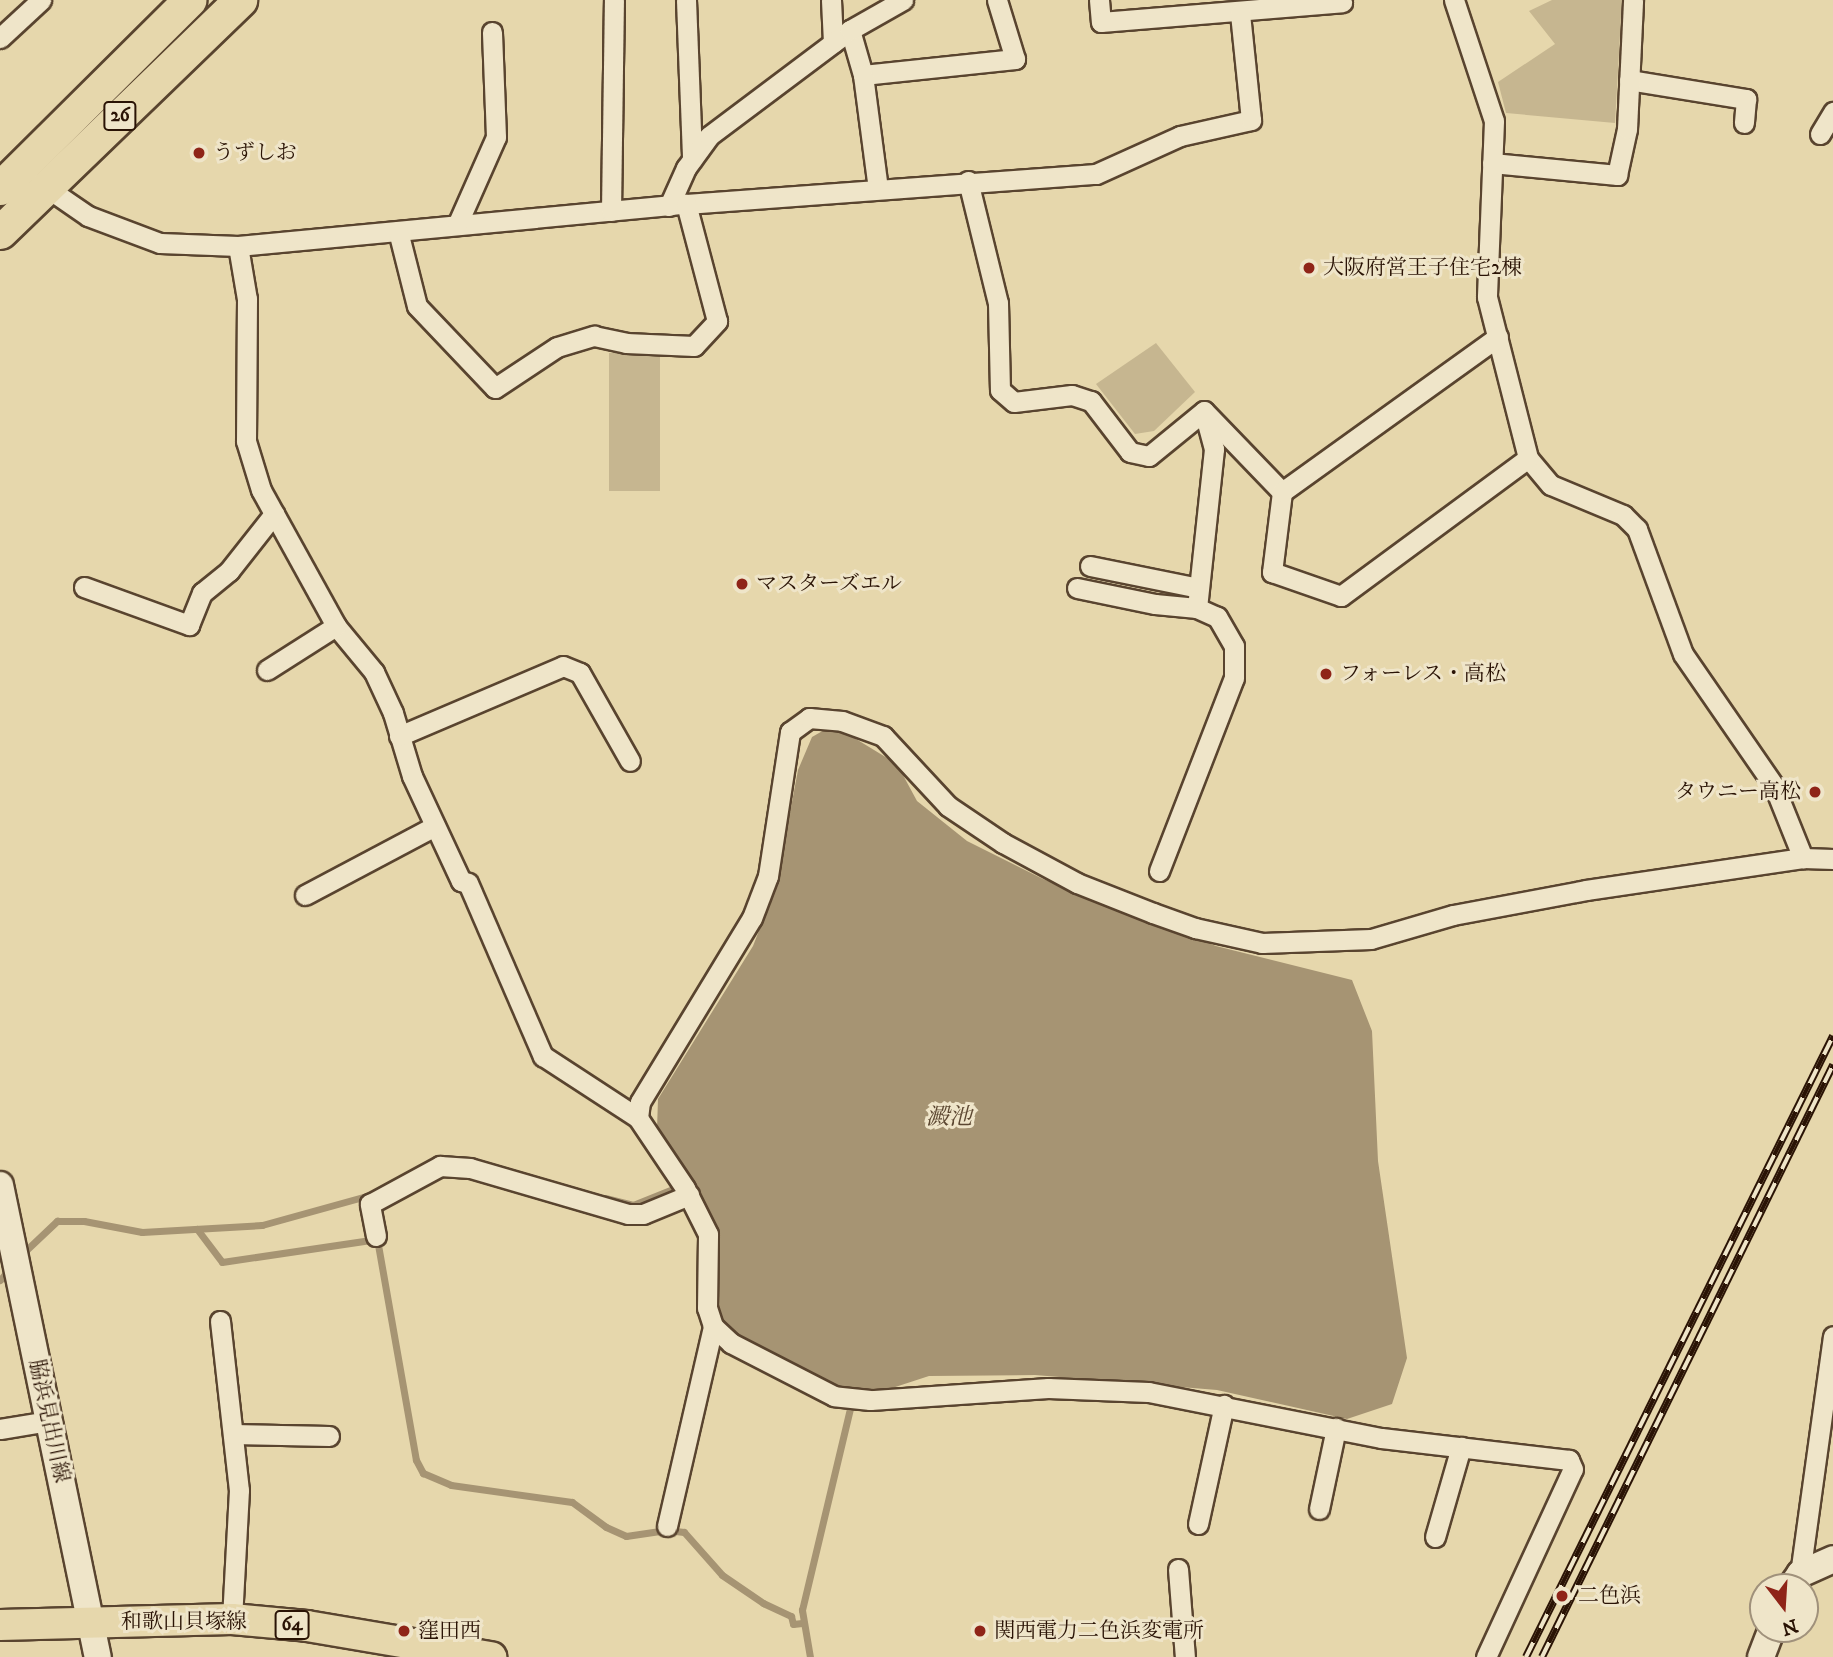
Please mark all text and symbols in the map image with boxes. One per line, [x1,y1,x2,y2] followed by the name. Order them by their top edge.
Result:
[102,100,138,132] road number: 26
[213,140,297,166] place label: うずしお
[191,145,207,161] marker: うずしお
[1323,255,1522,281] place label: 大阪府営王子住宅2棟
[1301,260,1317,276] marker: 大阪府営王子住宅2棟
[756,571,903,597] place label: マスターズエル
[734,576,750,592] marker: マスターズエル
[1340,661,1508,687] place label: フォーレス・高松
[1318,666,1334,682] marker: フォーレス・高松
[1675,779,1801,805] place label: タウニー高松
[1807,784,1823,800] marker: タウニー高松
[926,1104,972,1132] water label: 澱池
[24,1357,74,1485] street label: 脇浜見出川線
[1749,1573,1819,1643] north arrow
[1578,1583,1641,1609] place label: 二色浜
[1552,1586,1572,1606] marker: 二色浜
[121,1609,247,1635] street label: 和歌山貝塚線
[274,1610,310,1640] road number: 64
[1779,1613,1801,1640] text: N
[418,1618,481,1644] place label: 窪田西
[994,1618,1204,1644] place label: 関西電力二色浜変電所
[396,1623,412,1639] marker: 窪田西
[972,1623,988,1639] marker: 関西電力二色浜変電所

